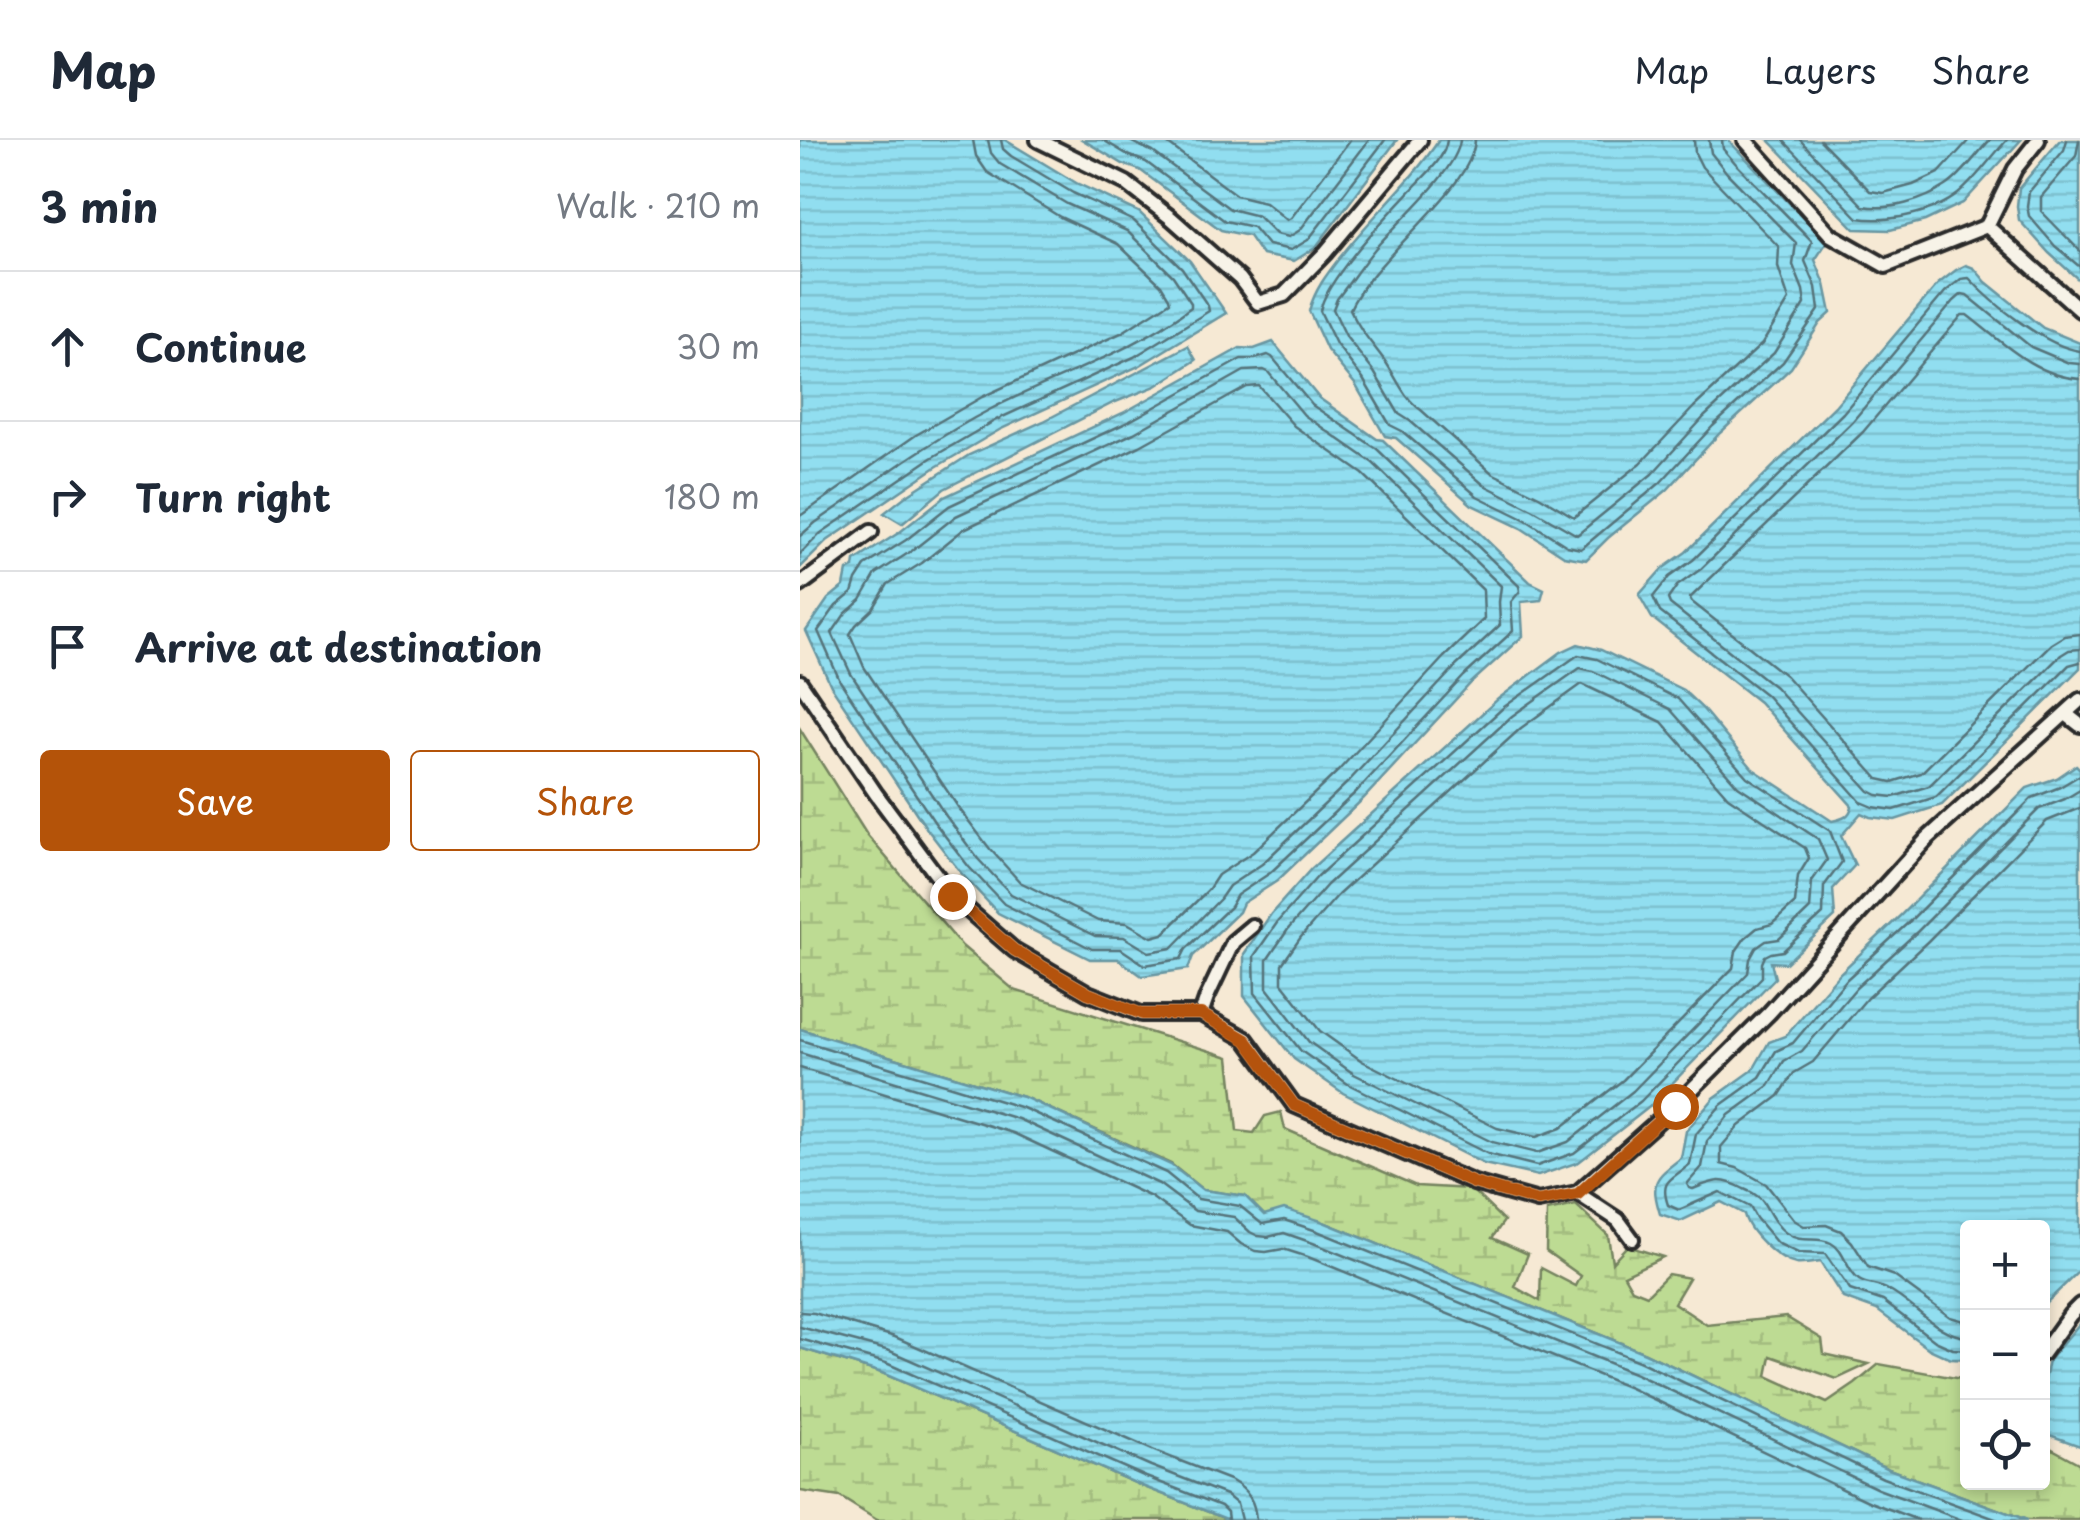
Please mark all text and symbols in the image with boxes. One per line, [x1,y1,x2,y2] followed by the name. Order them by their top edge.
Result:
[50,33,156,105] text: Map
[1634,43,1709,96] text: Map
[1764,43,1876,96] text: Layers
[1931,43,2030,96] text: Share
[40,174,158,237] text: 3 min
[556,181,760,229] text: Walk · 210 m
[135,318,306,375] text: Continue
[40,319,95,374] icon: ahead
[676,322,760,370] text: 30 m
[135,468,331,525] text: Turn right
[40,469,95,524] icon: right
[664,472,760,520] text: 180 m
[135,618,543,675] text: Arrive at destination
[40,619,95,674] icon: arrive
[40,750,390,851] button: Save
[410,750,760,851] button: Share
[930,874,976,920] route end
[1653,1084,1699,1130] route start
[1960,1220,2050,1490] map controls
[1960,1220,2050,1310] button: +
[1960,1310,2050,1400] button: −
[1960,1400,2050,1490] button: locate

